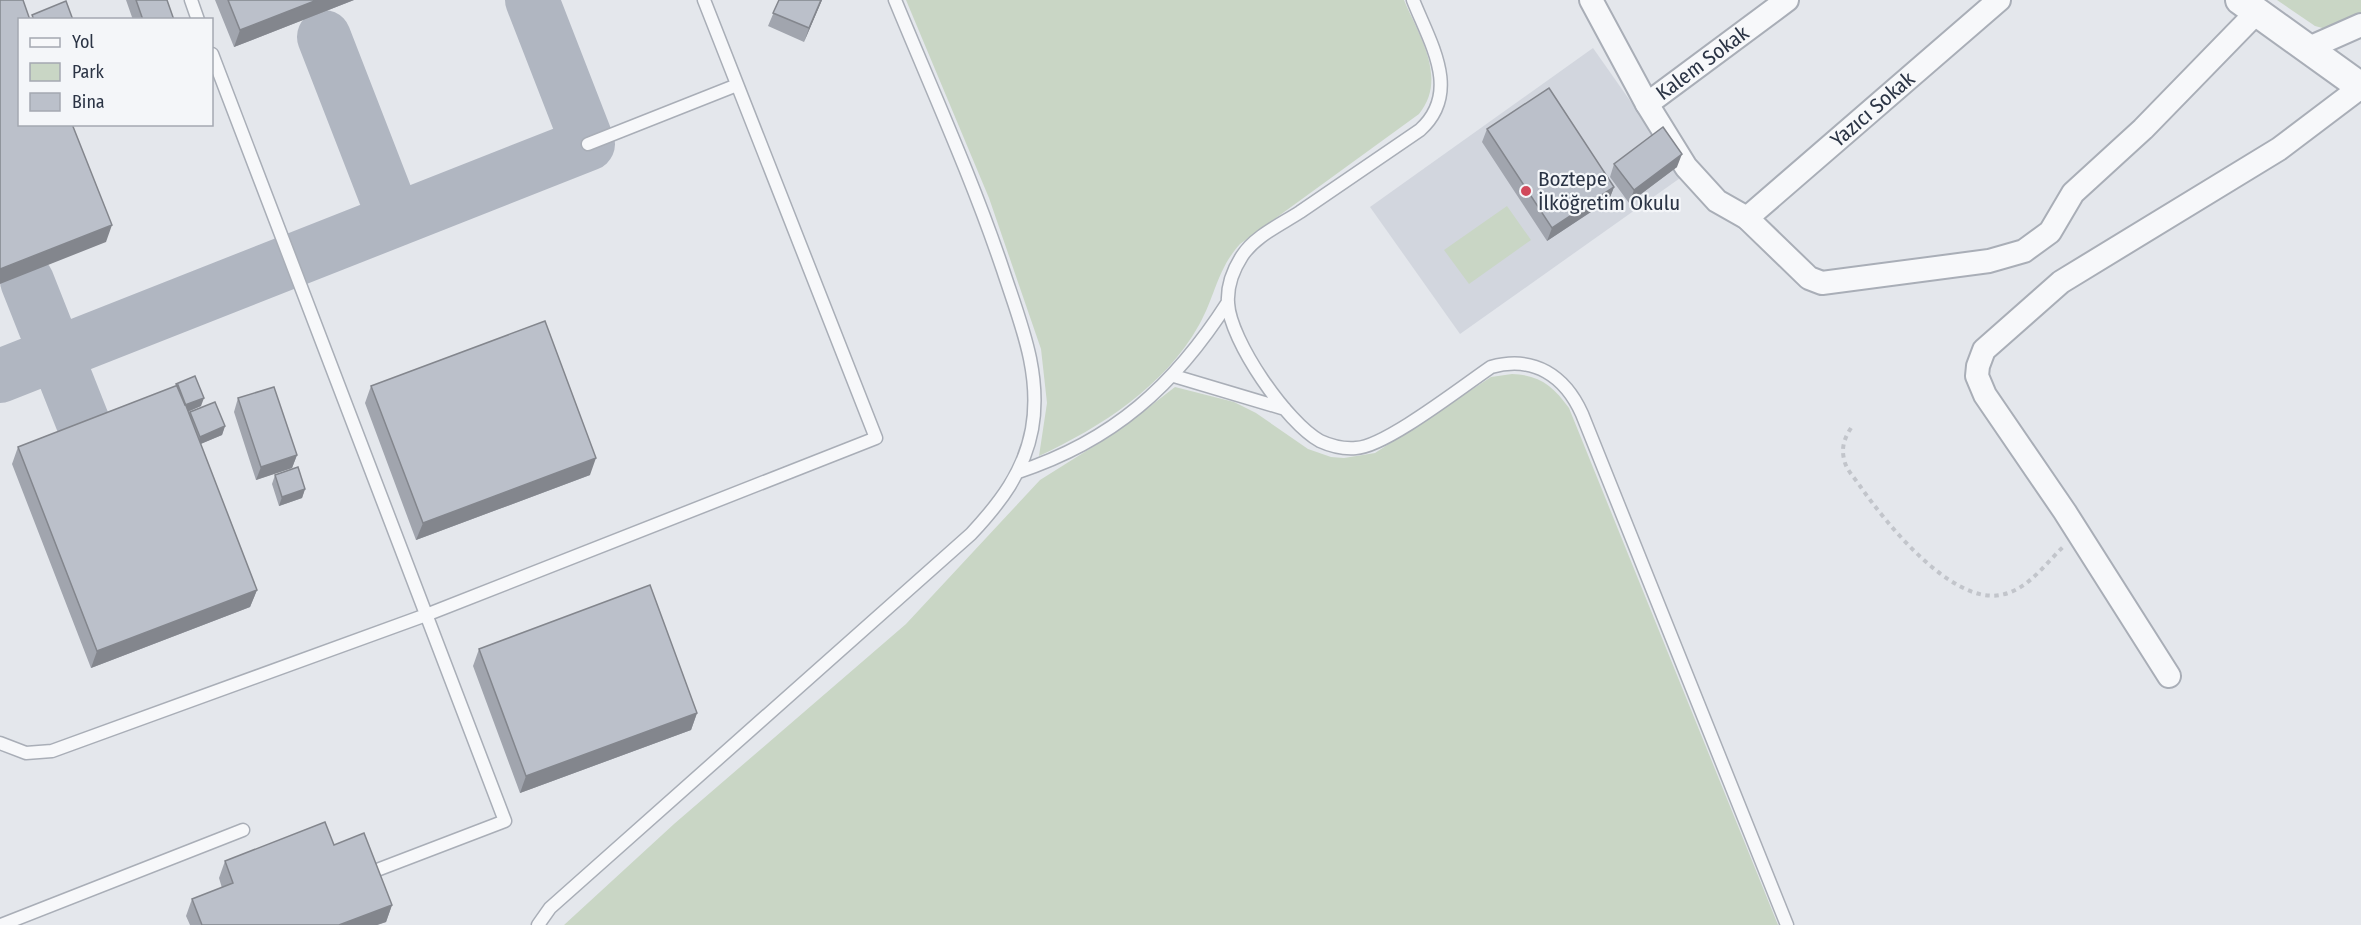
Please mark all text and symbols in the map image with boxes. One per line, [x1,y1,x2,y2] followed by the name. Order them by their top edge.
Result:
[18,18,213,126] legend
[1651,20,1754,106] street label: Kalem Sokak
[72,31,94,53] text: Yol
[72,61,105,83] text: Park
[1825,66,1920,153] street label: Yazıcı Sokak
[72,91,105,113] text: Bina
[1538,166,1680,216] place label: Boztepe İlköğretim Okulu
[1519,184,1533,198] marker: Boztepe İlköğretim Okulu

